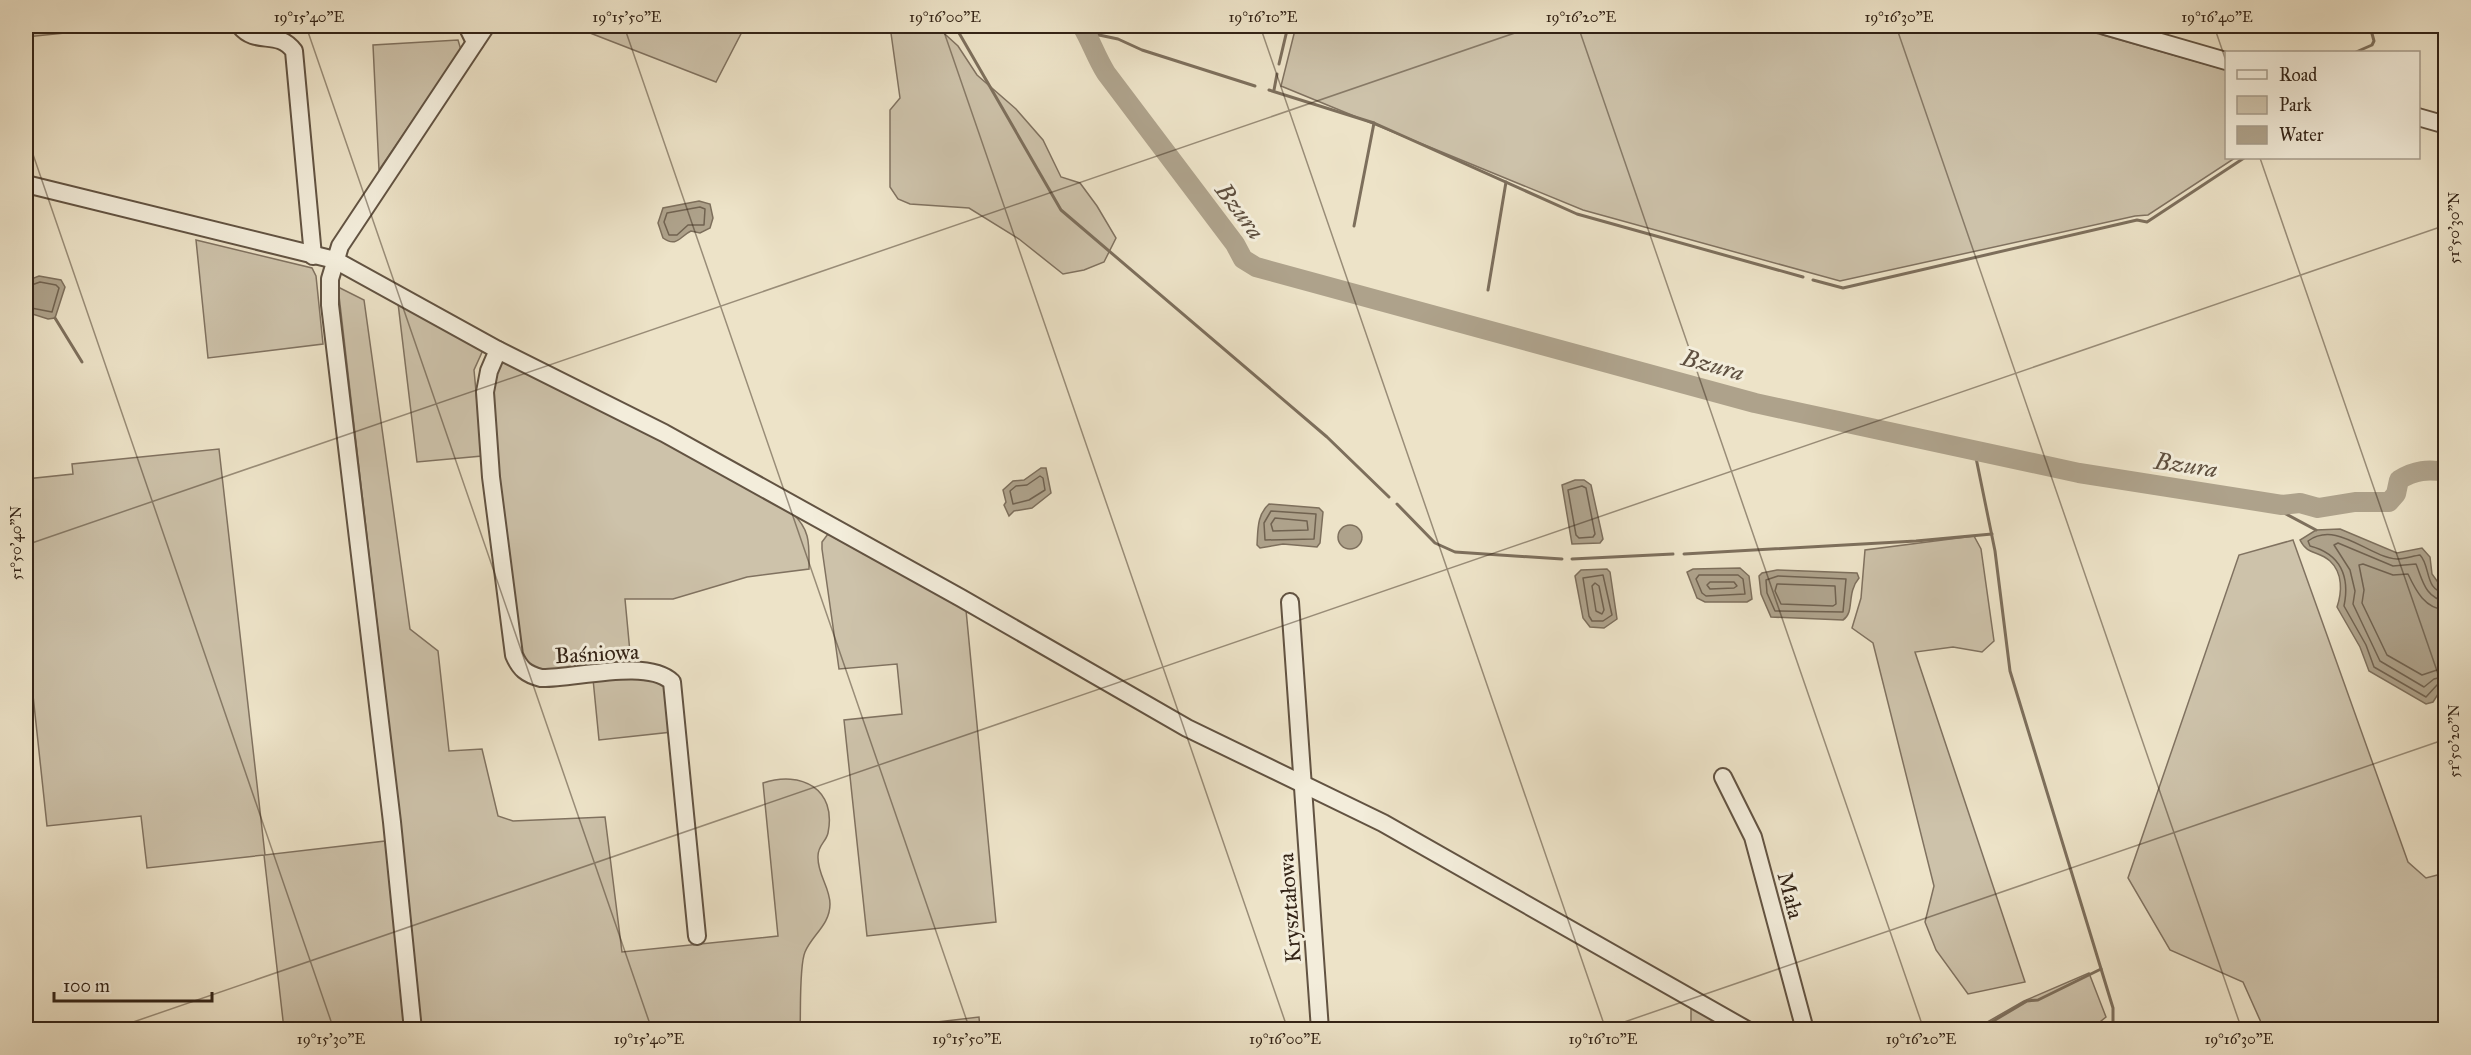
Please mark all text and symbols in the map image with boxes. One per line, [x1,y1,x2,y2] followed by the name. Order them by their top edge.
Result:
[274,8,345,26] text: 19°15'40"E
[592,8,662,26] text: 19°15'50"E
[909,8,981,26] text: 19°16'00"E
[1229,8,1298,26] text: 19°16'10"E
[1546,8,1616,26] text: 19°16'20"E
[1864,8,1934,26] text: 19°16'30"E
[2181,8,2253,26] text: 19°16'40"E
[2225,51,2420,159] legend
[2279,64,2317,86] text: Road
[2279,94,2312,116] text: Park
[2279,124,2324,146] text: Water
[1208,176,1271,245] water label: Bzura
[2445,192,2463,264] text: 51°50'30"N
[1678,342,1747,388] water label: Bzura
[2152,446,2219,484] water label: Bzura
[7,505,25,580] text: 51°50'40"N
[554,638,641,669] street label: Baśniowa
[2445,704,2463,778] text: 51°50'20"N
[1272,851,1307,964] street label: Kryształowa
[1771,869,1810,922] street label: Mała
[54,965,212,1003] scale bar
[63,975,110,997] text: 100 m
[297,1030,365,1048] text: 19°15'30"E
[614,1030,685,1048] text: 19°15'40"E
[932,1030,1002,1048] text: 19°15'50"E
[1249,1030,1321,1048] text: 19°16'00"E
[1569,1030,1638,1048] text: 19°16'10"E
[1886,1030,1956,1048] text: 19°16'20"E
[2204,1030,2274,1048] text: 19°16'30"E

